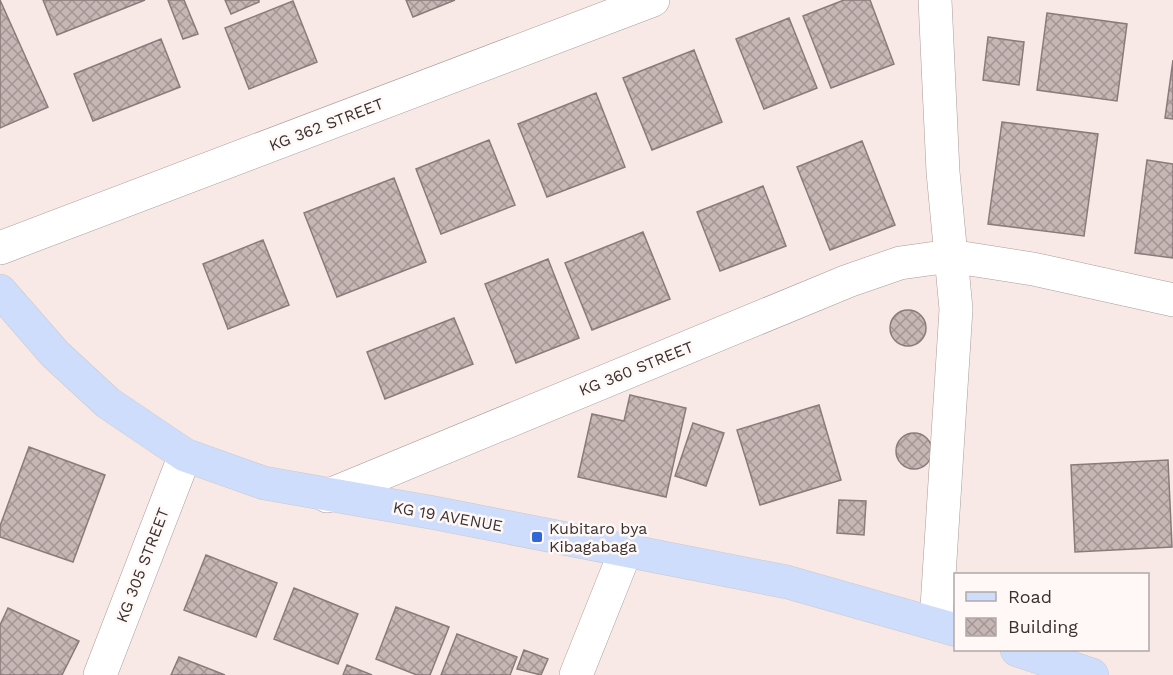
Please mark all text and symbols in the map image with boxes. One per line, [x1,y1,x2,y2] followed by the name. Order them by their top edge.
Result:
[266,94,386,155] street label: KG 362 STREET
[576,337,696,400] street label: KG 360 STREET
[392,497,504,535] street label: KG 19 AVENUE
[112,505,173,625] street label: KG 305 STREET
[549,519,647,556] place label: Kubitaro bya Kibagabaga
[530,530,544,544] marker: Kubitaro bya Kibagabaga
[954,573,1149,651] legend
[1008,586,1052,607] text: Road
[1008,616,1078,637] text: Building

